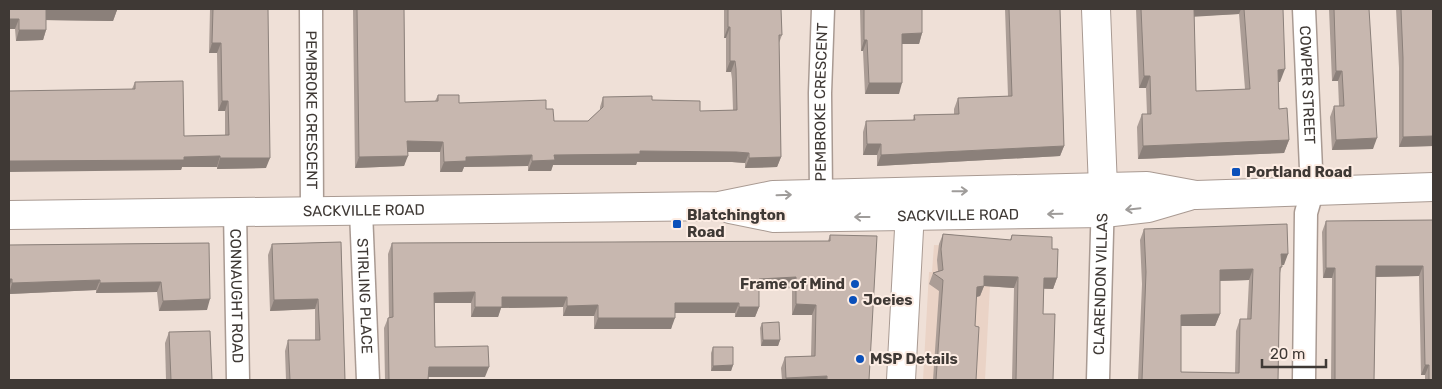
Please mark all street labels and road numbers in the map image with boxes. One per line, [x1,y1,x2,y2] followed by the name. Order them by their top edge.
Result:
[811,22,832,182] street label: PEMBROKE CRESCENT
[1296,25,1319,145] street label: COWPER STREET
[302,30,321,190] street label: PEMBROKE CRESCENT
[303,201,425,220] street label: SACKVILLE ROAD
[897,205,1019,225] street label: SACKVILLE ROAD
[1090,213,1112,355] street label: CLARENDON VILLAS
[226,229,247,363] street label: CONNAUGHT ROAD
[353,238,376,354] street label: STIRLING PLACE

